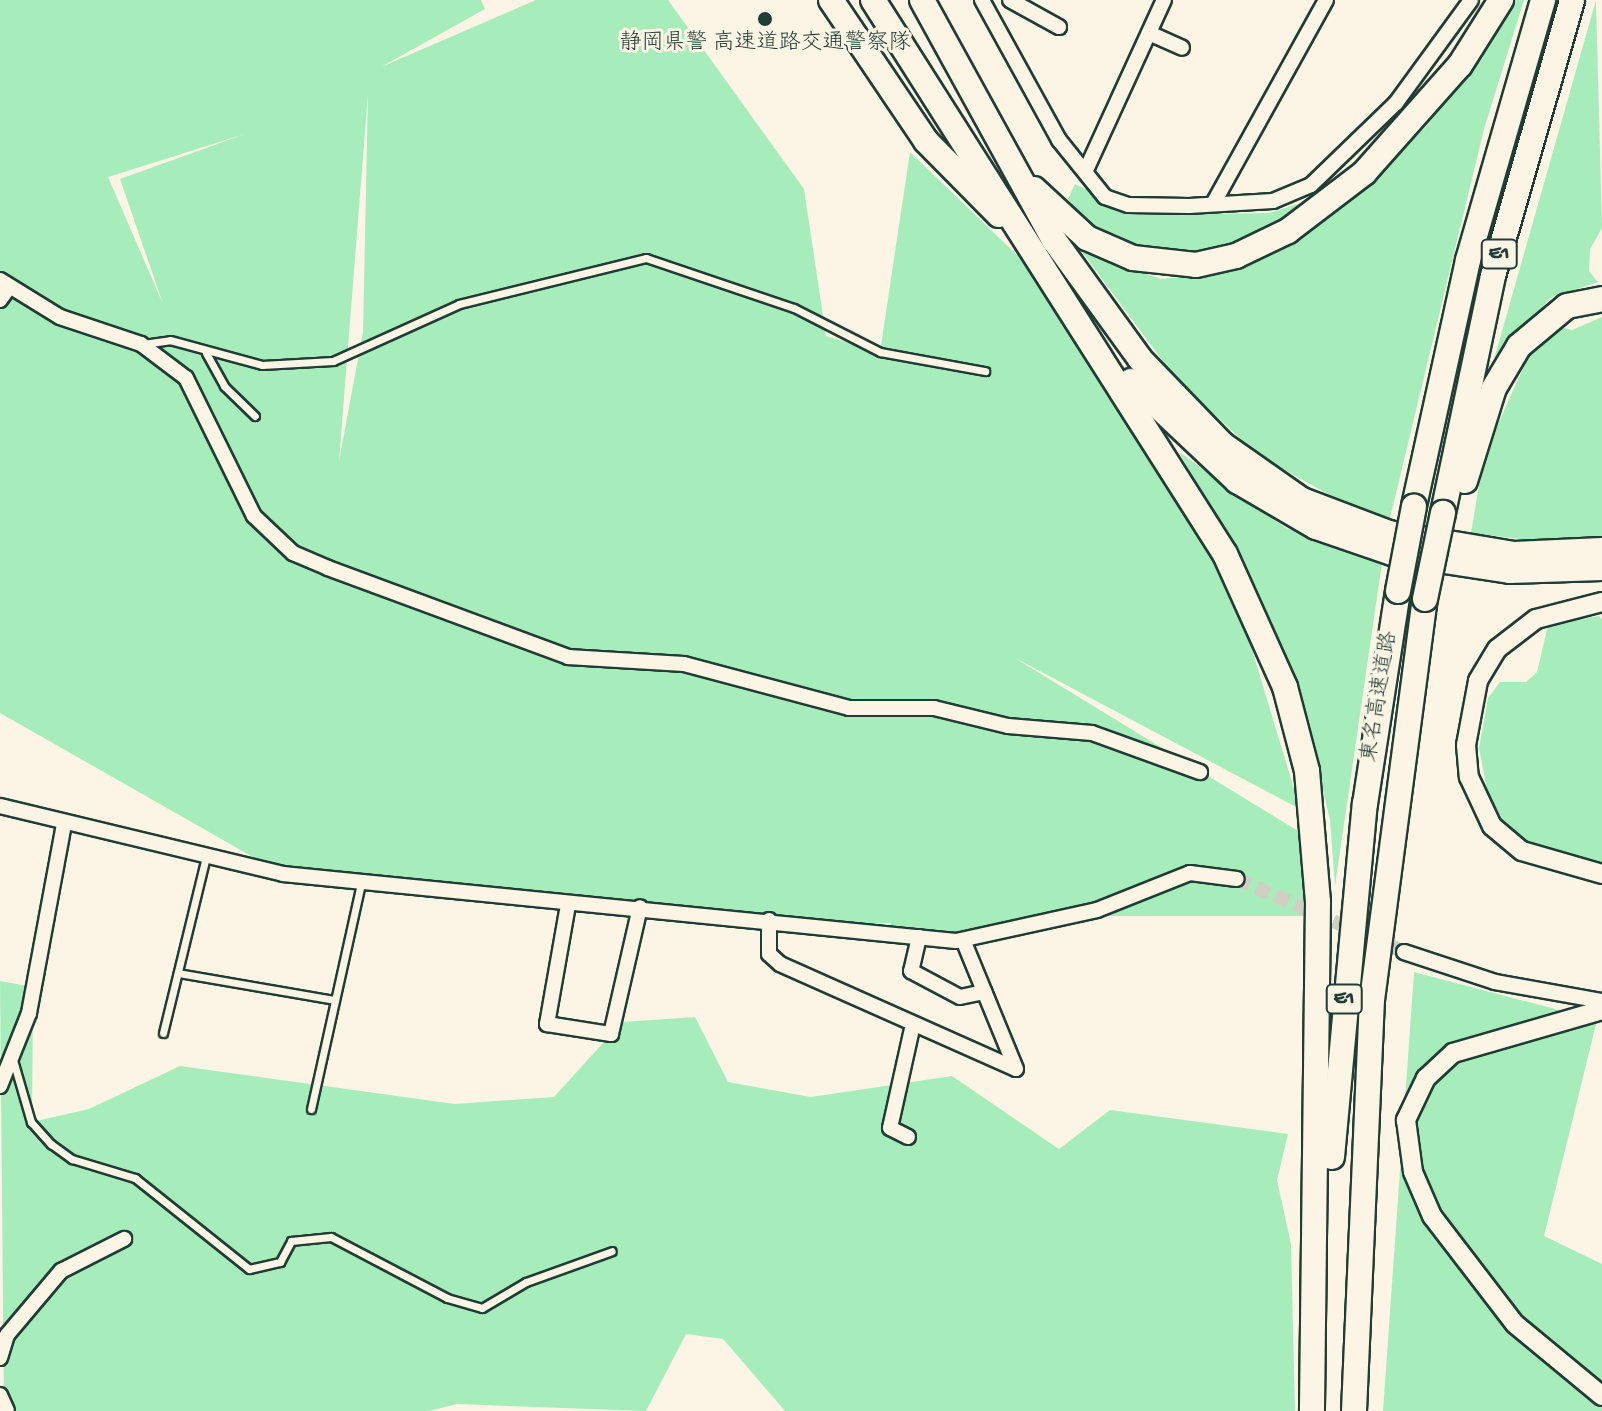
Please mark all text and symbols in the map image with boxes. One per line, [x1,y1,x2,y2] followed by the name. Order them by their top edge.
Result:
[756,10,774,28] marker: 静岡県警 高速道路交通警察隊
[619,32,911,58] place label: 静岡県警 高速道路交通警察隊
[1479,238,1519,270] road number: E1
[1358,630,1404,764] street label: 東名高速道路
[1324,983,1364,1015] road number: E1

